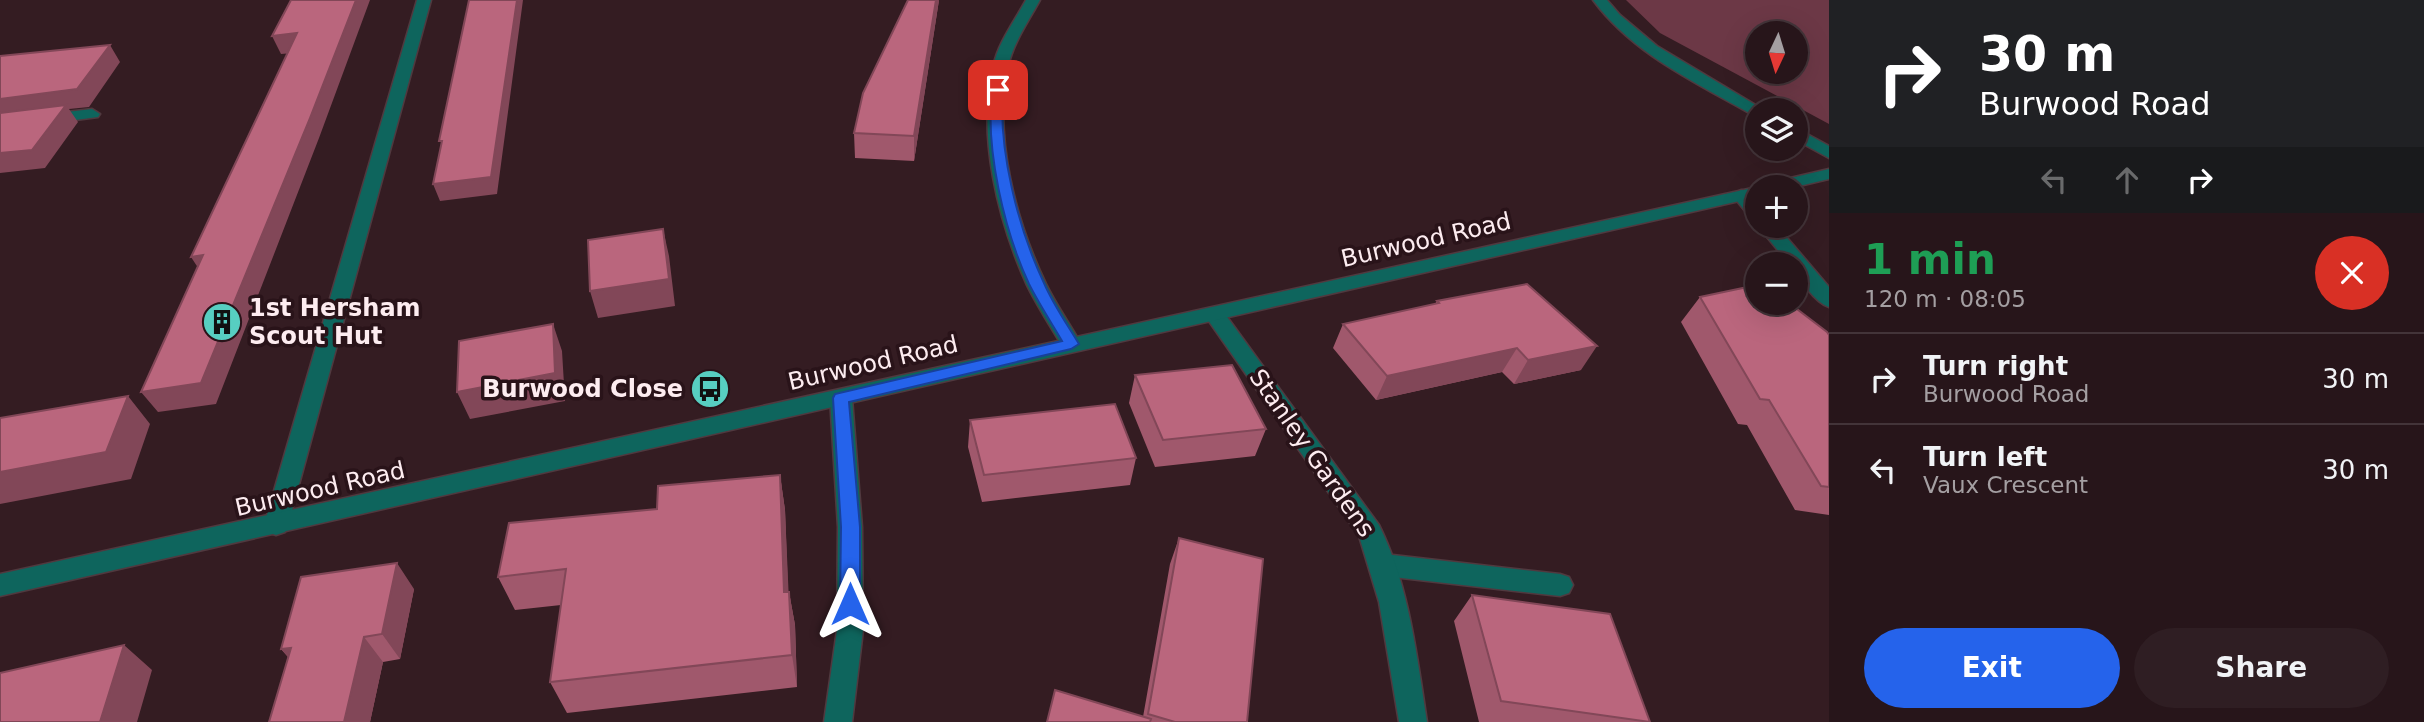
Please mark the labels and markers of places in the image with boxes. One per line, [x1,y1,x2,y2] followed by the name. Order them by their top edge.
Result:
[968,60,1028,120] pin
[249,294,421,350] place label: 1st Hersham Scout Hut
[201,301,243,343] building icon: 1st Hersham Scout Hut
[689,368,731,410] bus stop icon: Burwood Close
[482,375,683,403] place label: Burwood Close

